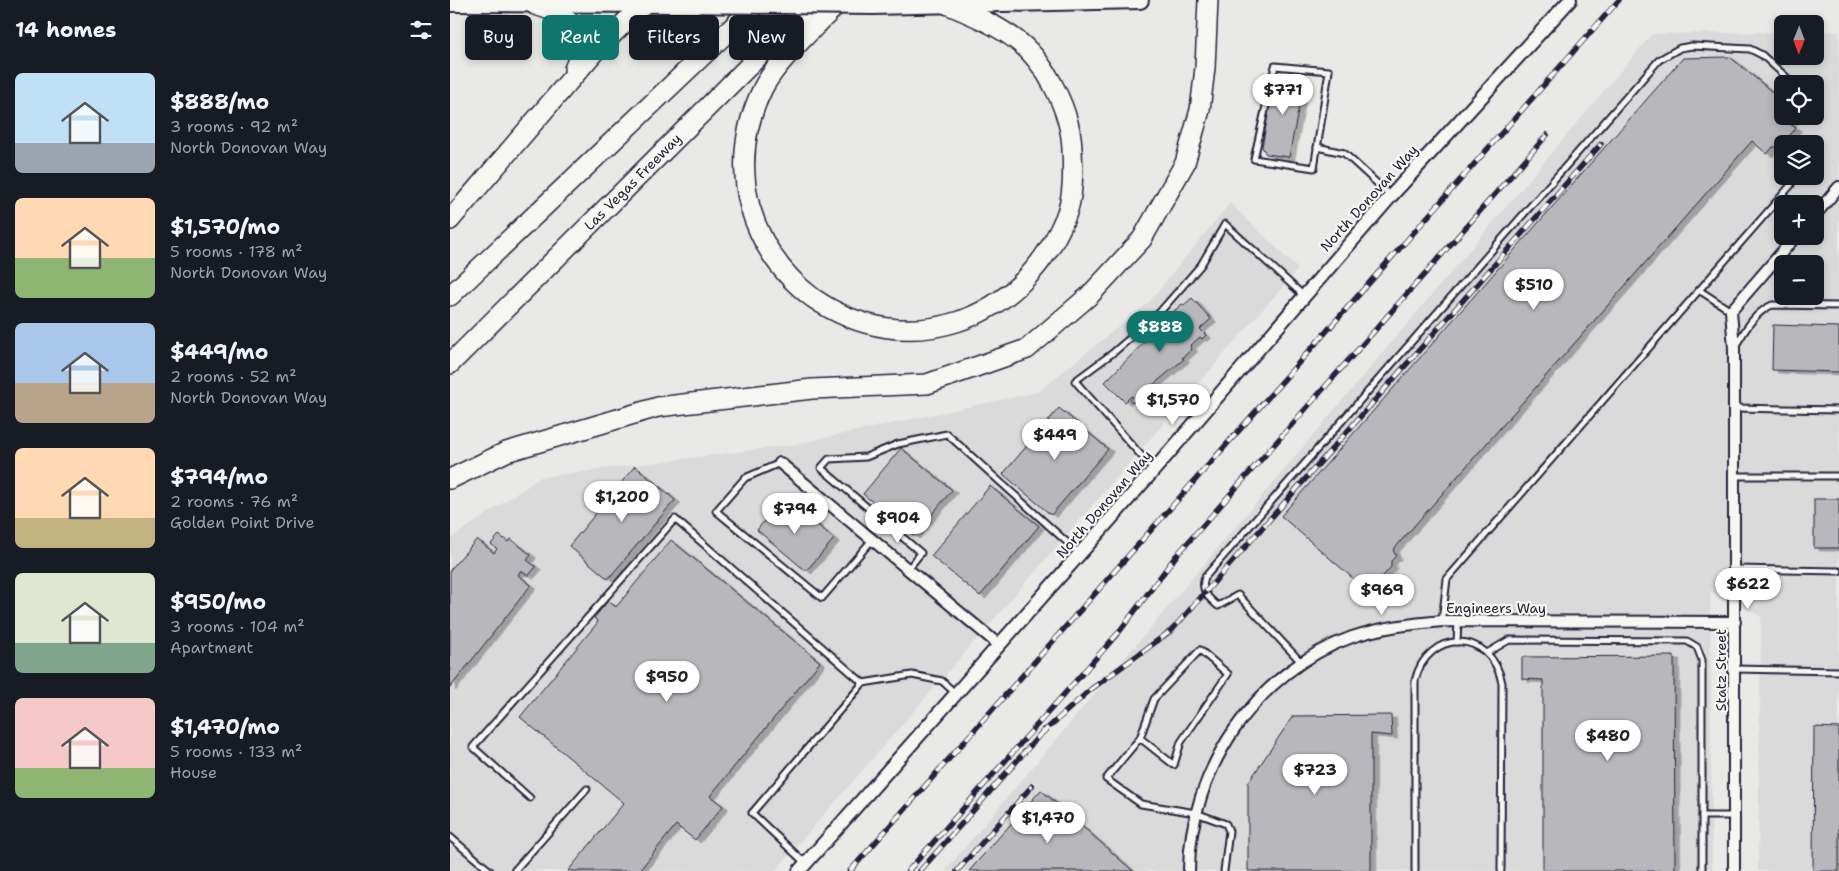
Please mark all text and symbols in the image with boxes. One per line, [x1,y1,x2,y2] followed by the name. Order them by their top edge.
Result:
[465,15,532,60] chip: Buy
[542,15,619,60] chip: Rent
[629,15,719,60] chip: Filters
[729,15,804,60] chip: New
[1774,15,1824,65] north arrow
[1774,15,1824,305] map controls
[15,16,116,44] text: 14 homes
[407,16,435,44] icon: filters
[1253,74,1313,116] pin: $771
[1774,75,1824,125] button: locate
[1263,79,1303,100] text: $771
[170,88,269,116] text: $888/mo
[55,93,115,153] icon: home
[170,116,298,137] text: 3 rooms · 92 m²
[580,129,685,234] street label: Las Vegas Freeway
[1774,135,1824,185] button: layers
[170,137,327,158] text: North Donovan Way
[1316,141,1422,255] street label: North Donovan Way
[1774,195,1824,245] button: +
[170,213,280,241] text: $1,570/mo
[55,218,115,278] icon: home
[170,241,303,262] text: 5 rooms · 178 m²
[1774,255,1824,305] button: −
[170,262,327,283] text: North Donovan Way
[1504,268,1564,311] pin: $510
[1515,274,1553,295] text: $510
[1130,310,1190,353] pin: $888
[1138,316,1182,337] text: $888
[170,338,268,366] text: $449/mo
[55,343,115,403] icon: home
[170,366,297,387] text: 2 rooms · 52 m²
[1132,384,1214,426] pin: $1,570
[170,387,327,408] text: North Donovan Way
[1146,389,1200,410] text: $1,570
[1025,418,1085,461] pin: $449
[1033,424,1077,445] text: $449
[1052,446,1156,562] street label: North Donovan Way
[170,463,268,491] text: $794/mo
[55,468,115,528] icon: home
[581,480,663,523] pin: $1,200
[595,486,649,507] text: $1,200
[170,491,298,512] text: 2 rooms · 76 m²
[765,492,825,535] pin: $794
[773,498,817,519] text: $794
[868,502,928,544] pin: $904
[876,507,920,528] text: $904
[170,512,314,533] text: Golden Point Drive
[1718,568,1778,610] pin: $622
[1726,573,1770,594] text: $622
[1352,574,1412,616] pin: $969
[1360,579,1404,600] text: $969
[170,588,266,616] text: $950/mo
[55,593,115,653] icon: home
[1446,599,1546,617] street label: Engineers Way
[170,616,305,637] text: 3 rooms · 104 m²
[1712,629,1730,711] street label: Statz Street
[170,637,253,658] text: Apartment
[637,660,697,703] pin: $950
[646,666,688,687] text: $950
[170,713,280,741] text: $1,470/mo
[55,718,115,778] icon: home
[1578,720,1638,762] pin: $480
[1586,725,1630,746] text: $480
[170,741,302,762] text: 5 rooms · 133 m²
[1285,754,1345,796] pin: $723
[1293,759,1337,780] text: $723
[170,762,217,783] text: House
[1007,802,1089,844] pin: $1,470
[1021,807,1075,828] text: $1,470

